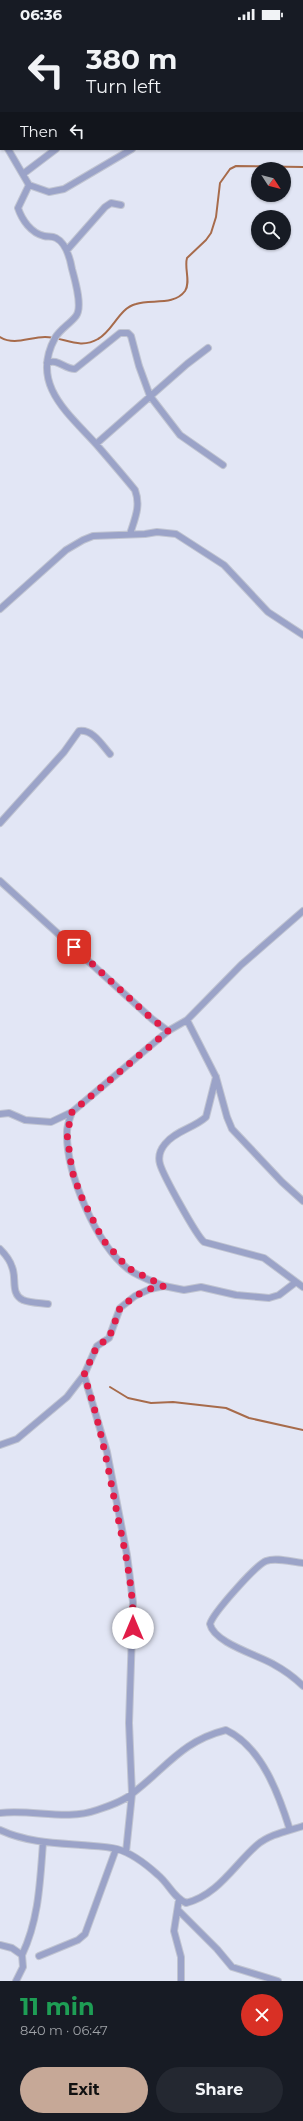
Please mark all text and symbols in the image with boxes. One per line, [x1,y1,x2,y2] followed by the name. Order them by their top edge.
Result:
[20,5,62,24] text: 06:36
[86,42,177,76] text: 380 m
[20,44,72,96] icon: left
[86,76,161,98] text: Turn left
[66,120,88,142] icon: left
[20,122,58,141] text: Then
[251,162,291,202] north arrow
[251,162,291,250] map controls
[251,210,291,250] button: search
[57,930,91,964] pin
[63,936,85,958] icon: arrive
[112,1607,154,1649] position arrow
[20,1992,95,2021] text: 11 min
[241,1994,283,2036] button: close
[20,2022,108,2038] text: 840 m · 06:47
[20,2067,148,2113] button: Exit
[156,2067,283,2113] button: Share

